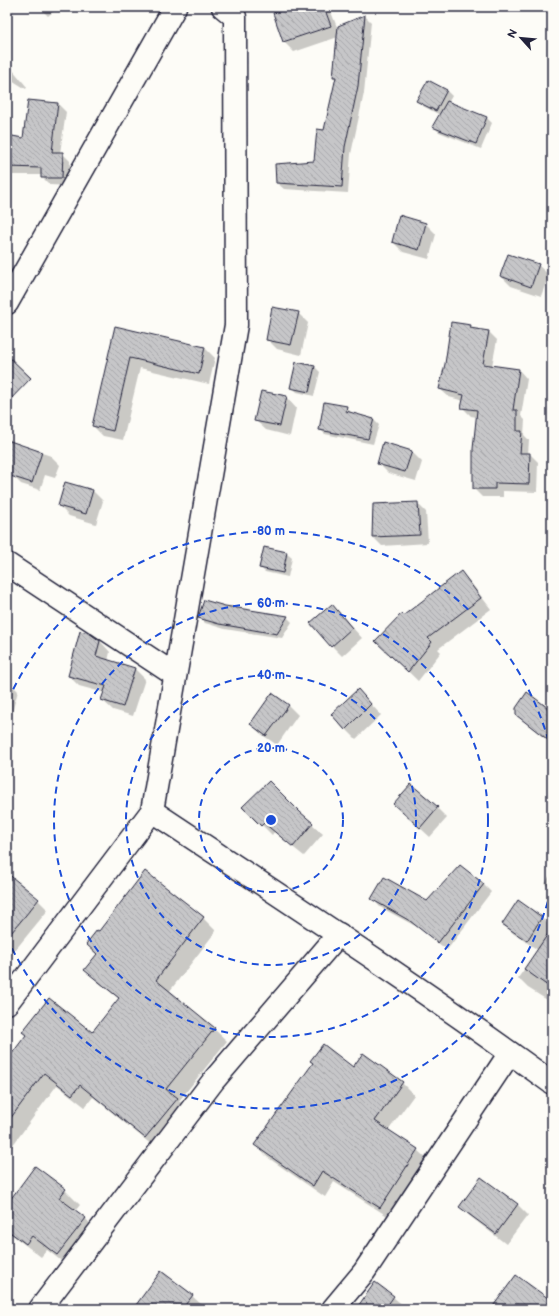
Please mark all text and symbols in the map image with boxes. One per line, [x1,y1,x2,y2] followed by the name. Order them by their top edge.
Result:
[501,18,541,58] north arrow
[505,27,520,40] text: N
[257,524,285,539] text: 80 m
[257,596,285,611] text: 60 m
[257,668,285,683] text: 40 m
[257,741,285,756] text: 20 m
[264,813,278,827] centre of rings

